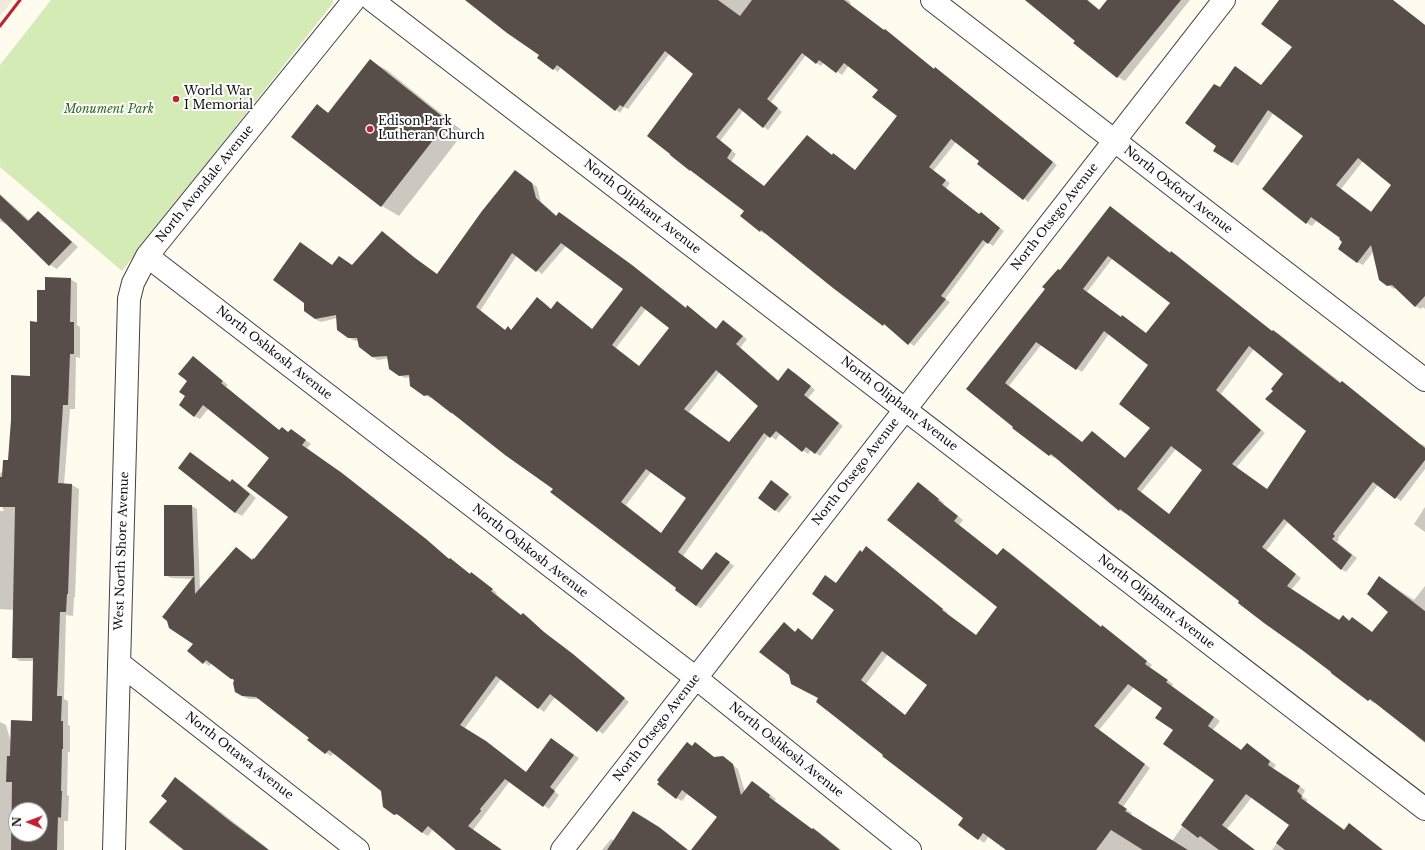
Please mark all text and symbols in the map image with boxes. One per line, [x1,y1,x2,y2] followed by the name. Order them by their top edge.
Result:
[184,85,253,113] place label: World War I Memorial
[171,94,181,104] marker: World War I Memorial
[64,103,154,117] park label: Monument Park
[378,115,485,143] place label: Edison Park Lutheran Church
[153,122,257,246] street label: North Avondale Avenue
[365,124,375,134] marker: Edison Park Lutheran Church
[1121,143,1235,237] street label: North Oxford Avenue
[581,157,703,257] street label: North Oliphant Avenue
[1009,160,1101,274] street label: North Otsego Avenue
[213,303,335,403] street label: North Oshkosh Avenue
[838,354,960,454] street label: North Oliphant Avenue
[810,415,902,529] street label: North Otsego Avenue
[112,471,132,631] street label: West North Shore Avenue
[469,501,591,601] street label: North Oshkosh Avenue
[1095,552,1217,652] street label: North Oliphant Avenue
[611,671,703,785] street label: North Otsego Avenue
[726,699,846,801] street label: North Oshkosh Avenue
[182,709,296,803] street label: North Ottawa Avenue
[8,802,48,842] north arrow
[10,817,24,827] text: N

